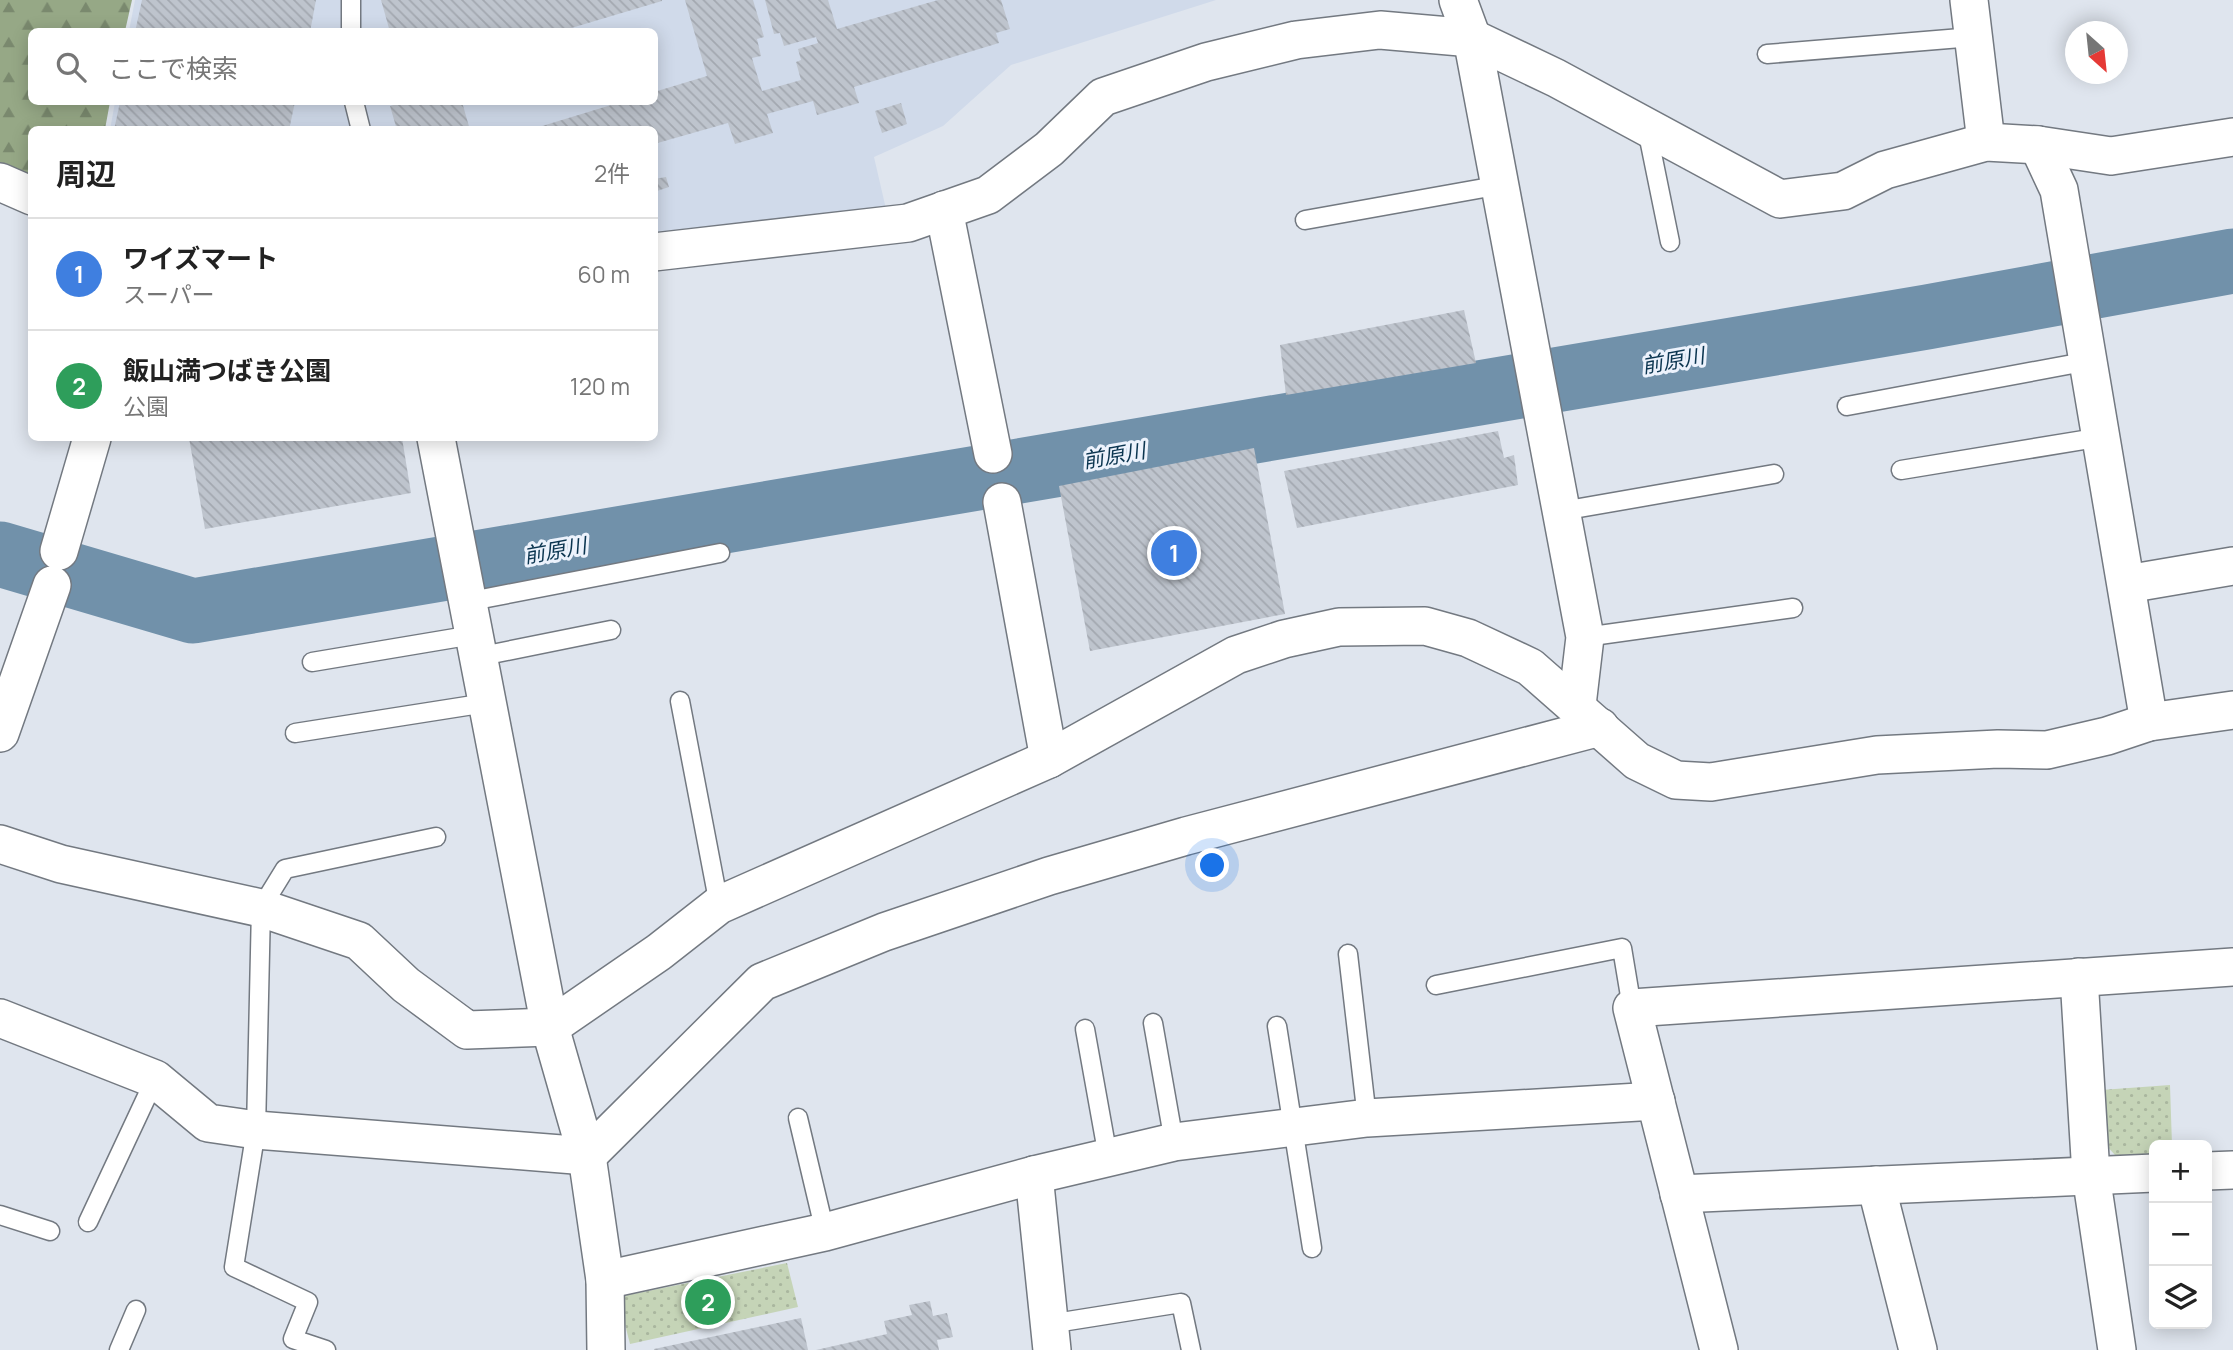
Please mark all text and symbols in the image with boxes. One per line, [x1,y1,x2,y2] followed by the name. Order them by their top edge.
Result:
[2065,21,2128,84] north arrow
[28,28,658,105] search box
[52,48,90,86] icon: search
[108,50,238,86] text: ここで検索
[56,153,116,194] text: 周辺
[594,157,630,189] text: 2件
[123,240,278,276] text: ワイズマート
[74,258,84,290] text: 1
[578,258,630,290] text: 60 m
[123,278,215,310] text: スーパー
[1640,340,1708,379] water label: 前原川
[123,352,331,388] text: 飯山満つばき公園
[72,370,86,402] text: 2
[570,370,630,402] text: 120 m
[123,390,169,422] text: 公園
[1081,435,1149,474] water label: 前原川
[1151,527,1197,579] pin: 1
[522,530,590,569] water label: 前原川
[1195,848,1229,882] your location
[2149,1140,2212,1329] map controls
[2149,1140,2212,1203] button: +
[2149,1203,2212,1266] button: −
[2149,1266,2212,1329] button: layers
[685,1276,731,1328] pin: 2

